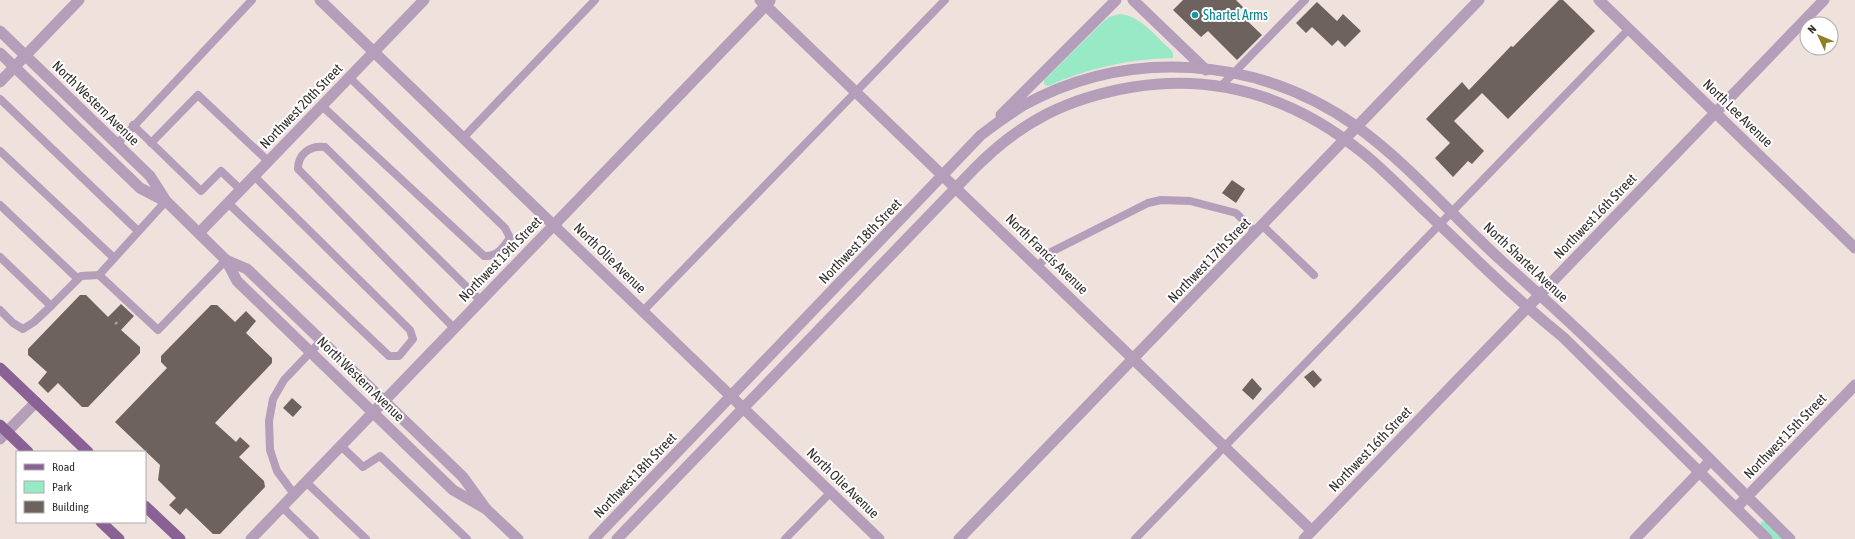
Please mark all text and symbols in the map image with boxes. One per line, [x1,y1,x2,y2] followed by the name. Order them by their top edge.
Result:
[1203,7,1268,23] place label: Shartel Arms
[1190,10,1200,20] marker: Shartel Arms
[1799,16,1839,56] north arrow
[1805,23,1818,36] text: N
[49,57,143,149] street label: North Western Avenue
[256,60,346,152] street label: Northwest 20th Street
[1700,76,1776,150] street label: North Lee Avenue
[1550,170,1640,262] street label: Northwest 16th Street
[815,195,905,287] street label: Northwest 18th Street
[1003,211,1091,297] street label: North Francis Avenue
[455,213,545,305] street label: Northwest 19th Street
[1164,214,1254,306] street label: Northwest 17th Street
[1481,219,1571,305] street label: North Shartel Avenue
[571,220,649,296] street label: North Olie Avenue
[314,333,408,425] street label: North Western Avenue
[1740,390,1830,482] street label: Northwest 15th Street
[1325,403,1415,495] street label: Northwest 16th Street
[590,429,680,521] street label: Northwest 18th Street
[804,445,882,521] street label: North Olie Avenue
[16,451,146,523] legend
[52,460,75,474] text: Road
[52,480,73,494] text: Park
[52,500,90,514] text: Building

